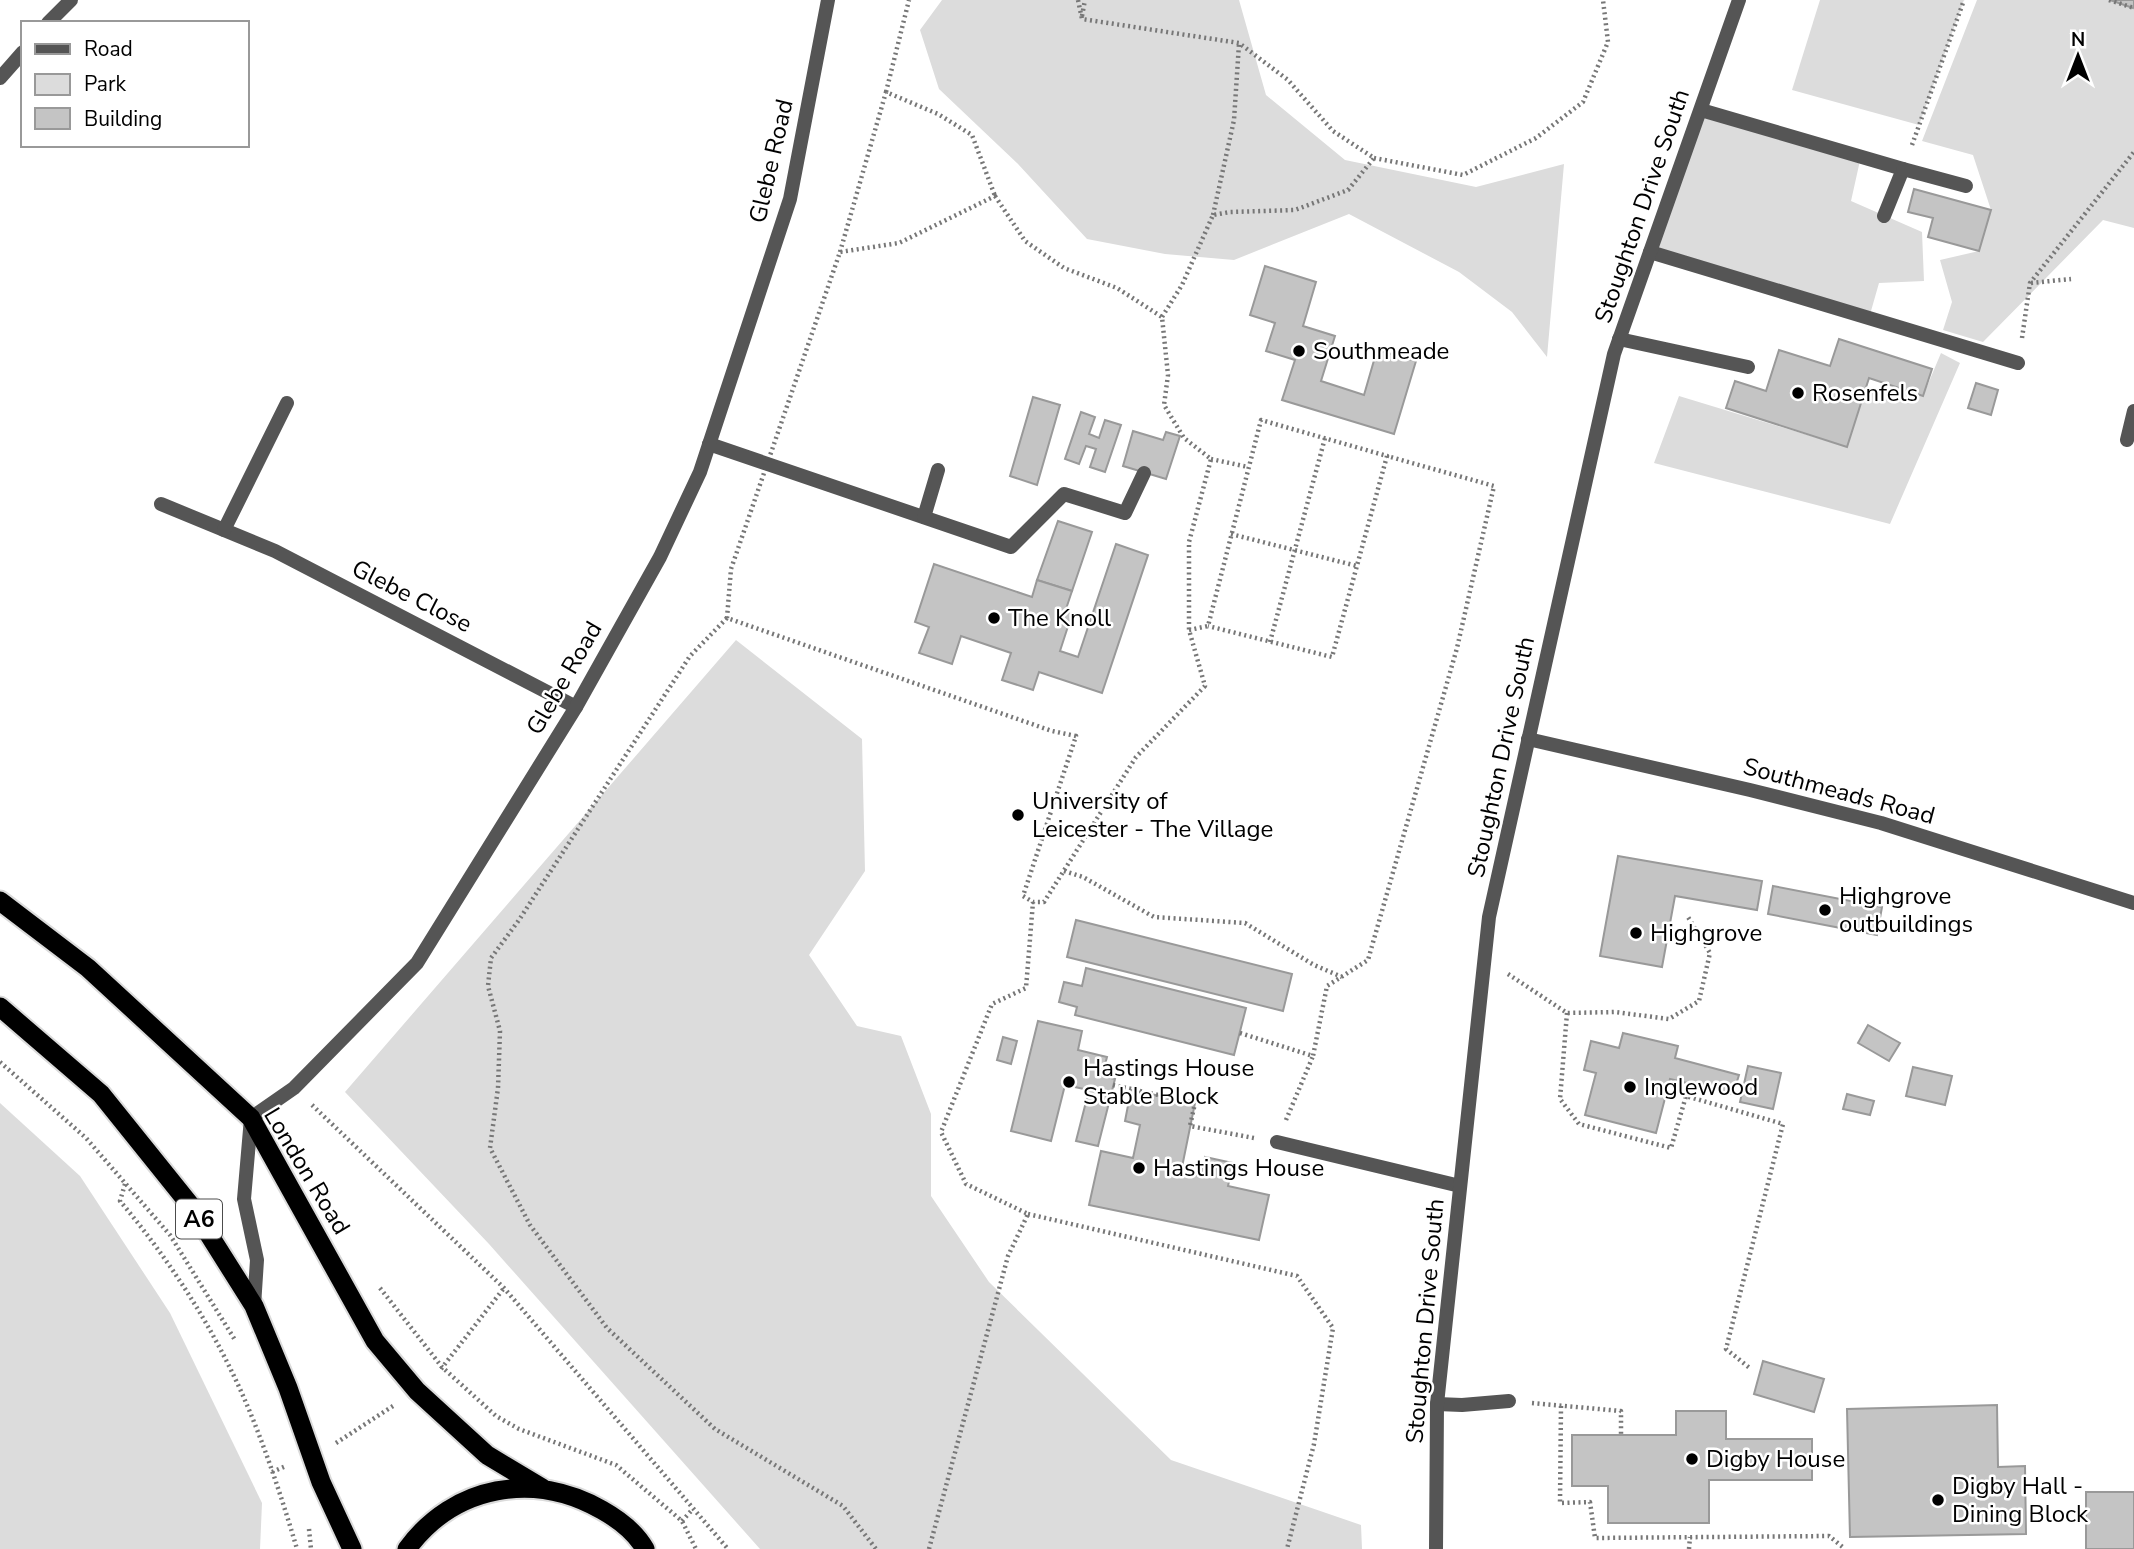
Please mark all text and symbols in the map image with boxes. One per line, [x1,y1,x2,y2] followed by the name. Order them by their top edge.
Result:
[21,21,248,147] legend
[2043,21,2113,91] north arrow
[2071,27,2085,53] text: N
[84,35,133,63] text: Road
[84,70,126,98] text: Park
[1587,85,1697,327] street label: Stoughton Drive South
[741,96,801,226] street label: Glebe Road
[84,105,162,133] text: Building
[1313,335,1449,367] place label: Southmeade
[1291,343,1307,359] marker: Southmeade
[1812,377,1918,409] place label: Rosenfels
[1790,385,1806,401] marker: Rosenfels
[346,552,478,640] street label: Glebe Close
[1008,602,1111,634] place label: The Knoll
[986,610,1002,626] marker: The Knoll
[519,615,609,741] street label: Glebe Road
[1460,634,1542,880] street label: Stoughton Drive South
[1740,750,1938,832] street label: Southmeads Road
[1032,785,1273,845] place label: University of Leicester - The Village
[1010,807,1026,823] marker: University of Leicester - The Village
[1839,880,1973,940] place label: Highgrove outbuildings
[1817,902,1833,918] marker: Highgrove outbuildings
[1650,917,1762,949] place label: Highgrove
[1628,925,1644,941] marker: Highgrove
[1083,1052,1254,1112] place label: Hastings House Stable Block
[1644,1071,1758,1103] place label: Inglewood
[1061,1074,1077,1090] marker: Hastings House Stable Block
[1622,1079,1638,1095] marker: Inglewood
[256,1102,358,1240] street label: London Road
[1153,1152,1324,1184] place label: Hastings House
[1131,1160,1147,1176] marker: Hastings House
[1398,1197,1452,1445] street label: Stoughton Drive South
[176,1200,222,1238] road number: A6
[1706,1443,1845,1475] place label: Digby House
[1684,1451,1700,1467] marker: Digby House
[1952,1470,2089,1530] place label: Digby Hall - Dining Block
[1930,1492,1946,1508] marker: Digby Hall - Dining Block

